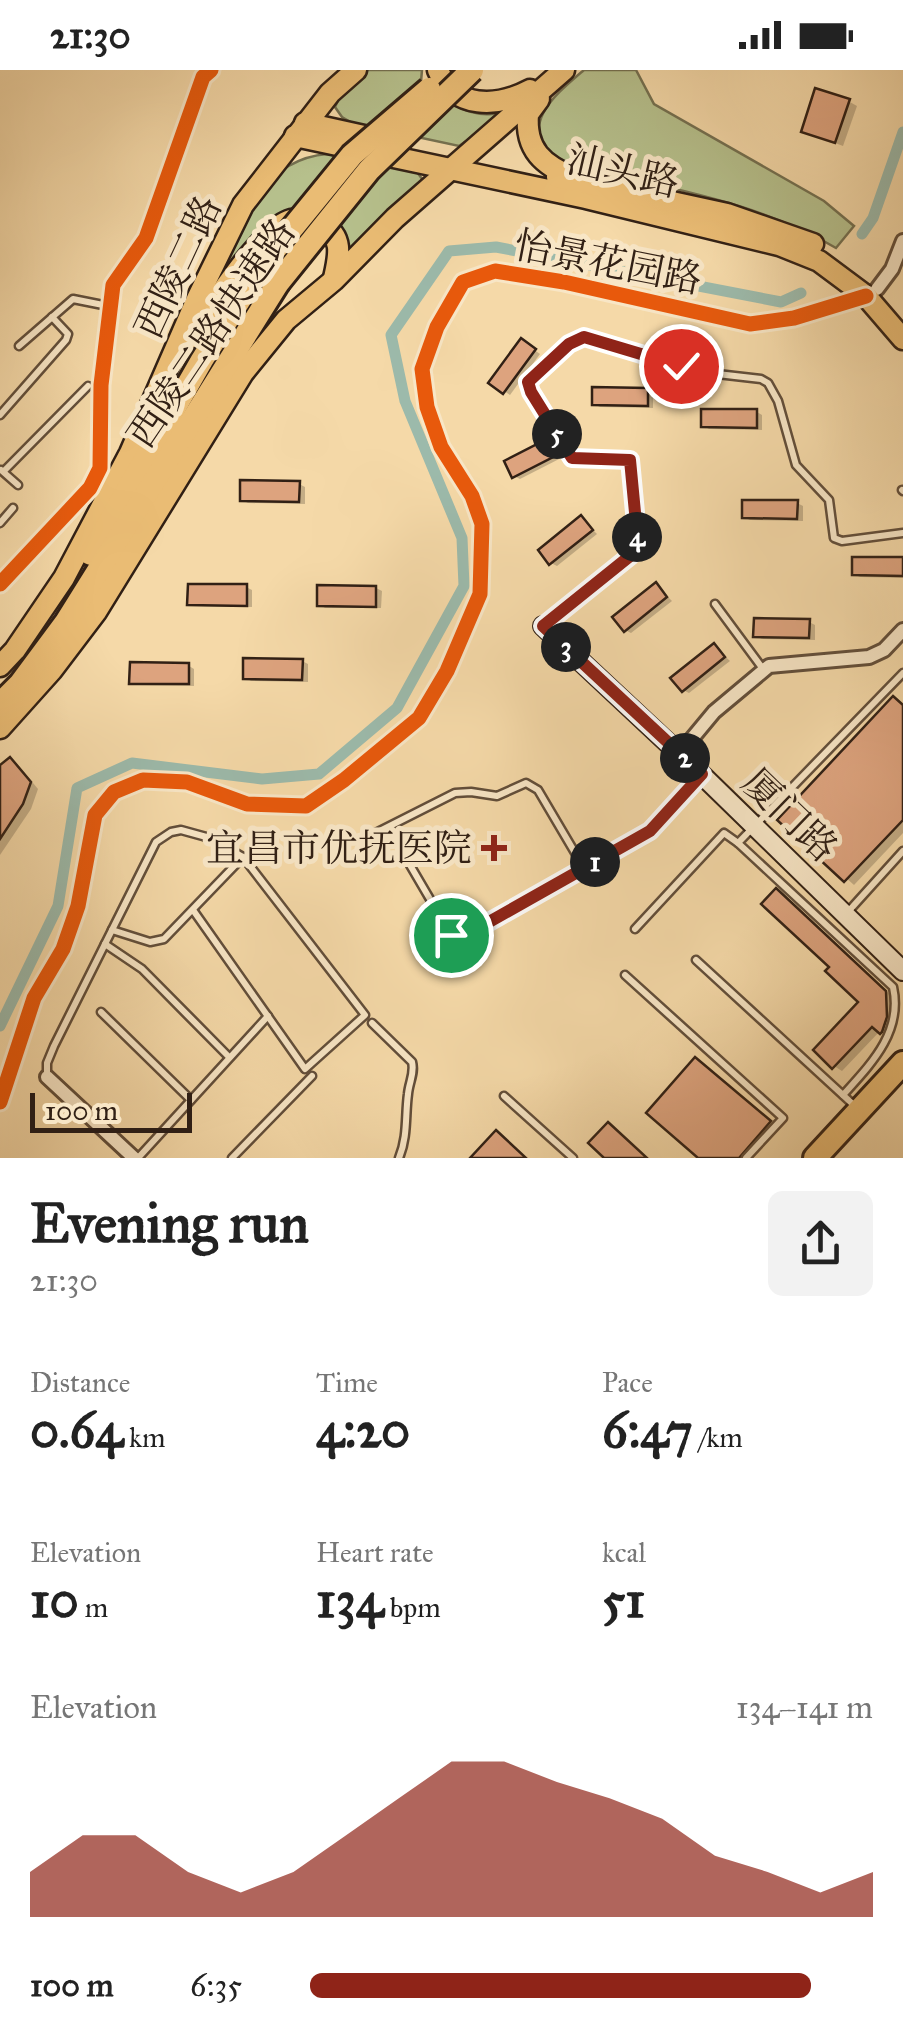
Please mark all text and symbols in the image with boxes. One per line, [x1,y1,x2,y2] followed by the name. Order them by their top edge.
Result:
[50,12,131,58] text: 21:30
[562,136,684,206] street label: 汕头路
[125,188,231,346] street label: 西陵二路
[118,210,304,456] street label: 西陵二路快速路
[510,221,706,303] street label: 怡景花园路
[639,324,724,409] pin
[654,339,709,394] icon: check
[532,409,582,459] pin: 5
[550,416,564,451] text: 5
[612,512,662,562] pin: 4
[629,519,645,554] text: 4
[541,622,591,672] pin: 3
[560,629,572,664] text: 3
[660,733,710,783] pin: 2
[678,740,692,775] text: 2
[733,759,847,871] street label: 厦门路
[206,825,472,871] place label: 宜昌市优抚医院
[481,835,507,861] marker: 宜昌市优抚医院
[570,837,620,887] pin: 1
[589,844,601,879] text: 1
[409,893,494,978] pin
[424,908,479,963] icon: arrive
[30,1088,192,1132] scale bar
[45,1093,118,1128] text: 100 m
[30,1190,309,1257] text: Evening run
[768,1191,873,1296] button: share
[30,1261,98,1300] text: 21:30
[30,1365,130,1400] text: Distance
[316,1365,378,1400] text: Time
[602,1365,653,1400] text: Pace
[30,1400,123,1461] text: 0.64
[316,1400,410,1461] text: 4:20
[602,1400,693,1461] text: 6:47
[123,1420,166,1455] text: km
[693,1420,743,1455] text: /km
[30,1535,141,1570] text: Elevation
[316,1535,434,1570] text: Heart rate
[602,1535,646,1570] text: kcal
[30,1570,79,1631] text: 10
[316,1570,384,1631] text: 134
[602,1570,645,1631] text: 51
[79,1590,108,1625] text: m
[384,1590,441,1625] text: bpm
[30,1688,157,1727] text: Elevation
[736,1688,873,1727] text: 134–141 m
[30,1966,114,2005] text: 100 m
[190,1966,242,2005] text: 6:35

